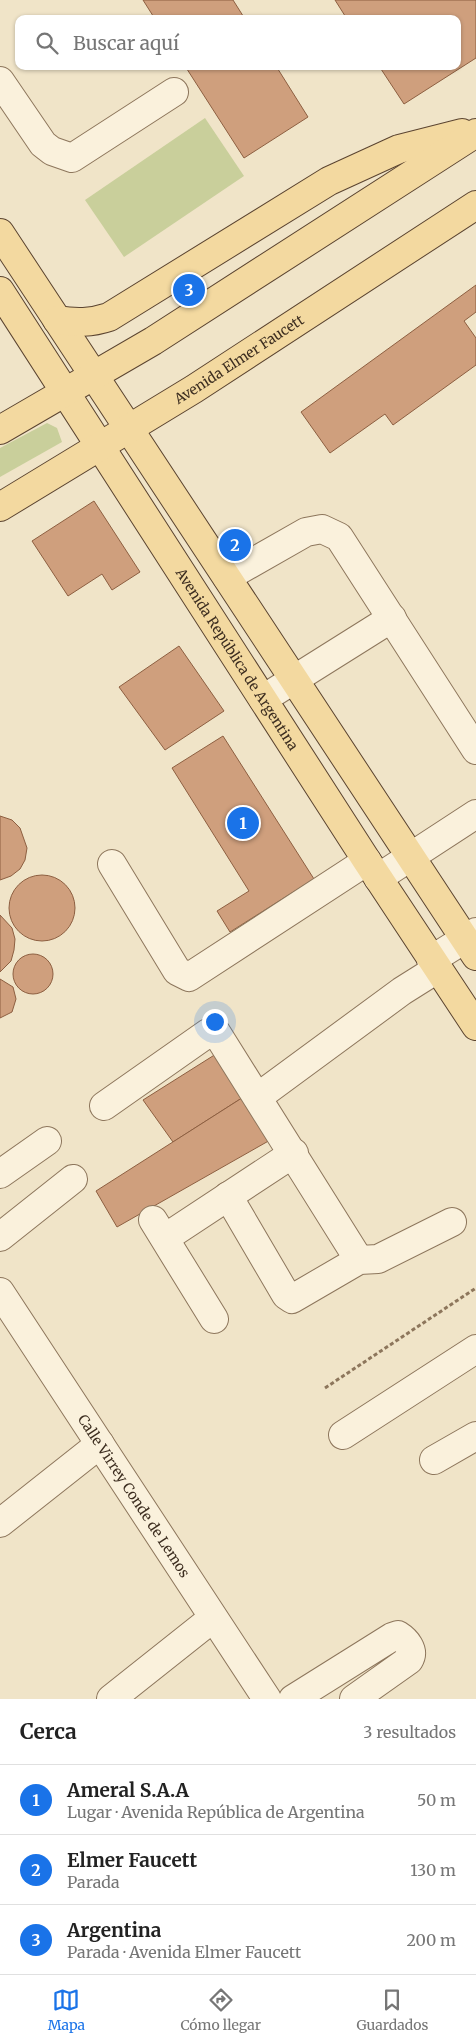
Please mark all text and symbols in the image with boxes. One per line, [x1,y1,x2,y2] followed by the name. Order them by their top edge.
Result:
[15,15,461,70] search box
[33,29,61,57] icon: search
[73,31,179,55] text: Buscar aquí
[173,271,205,309] pin: 3
[170,310,308,408] street label: Avenida Elmer Faucett
[219,526,251,564] pin: 2
[171,564,303,754] street label: Avenida República de Argentina
[227,804,259,842] pin: 1
[202,1009,228,1035] your location
[74,1411,194,1581] street label: Calle Virrey Conde de Lemos
[20,1718,77,1745] text: Cerca
[363,1722,456,1742] text: 3 resultados
[67,1778,189,1802] text: Ameral S.A.A
[32,1790,40,1810] text: 1
[417,1790,456,1810] text: 50 m
[67,1802,365,1822] text: Lugar · Avenida República de Argentina
[67,1848,197,1872] text: Elmer Faucett
[31,1860,41,1880] text: 2
[410,1860,456,1880] text: 130 m
[67,1872,120,1892] text: Parada
[67,1918,161,1942] text: Argentina
[31,1930,41,1950] text: 3
[406,1930,456,1950] text: 200 m
[67,1942,301,1962] text: Parada · Avenida Elmer Faucett
[48,1986,85,2034] tab: Mapa
[180,1986,261,2034] tab: Cómo llegar
[356,1986,428,2034] tab: Guardados

